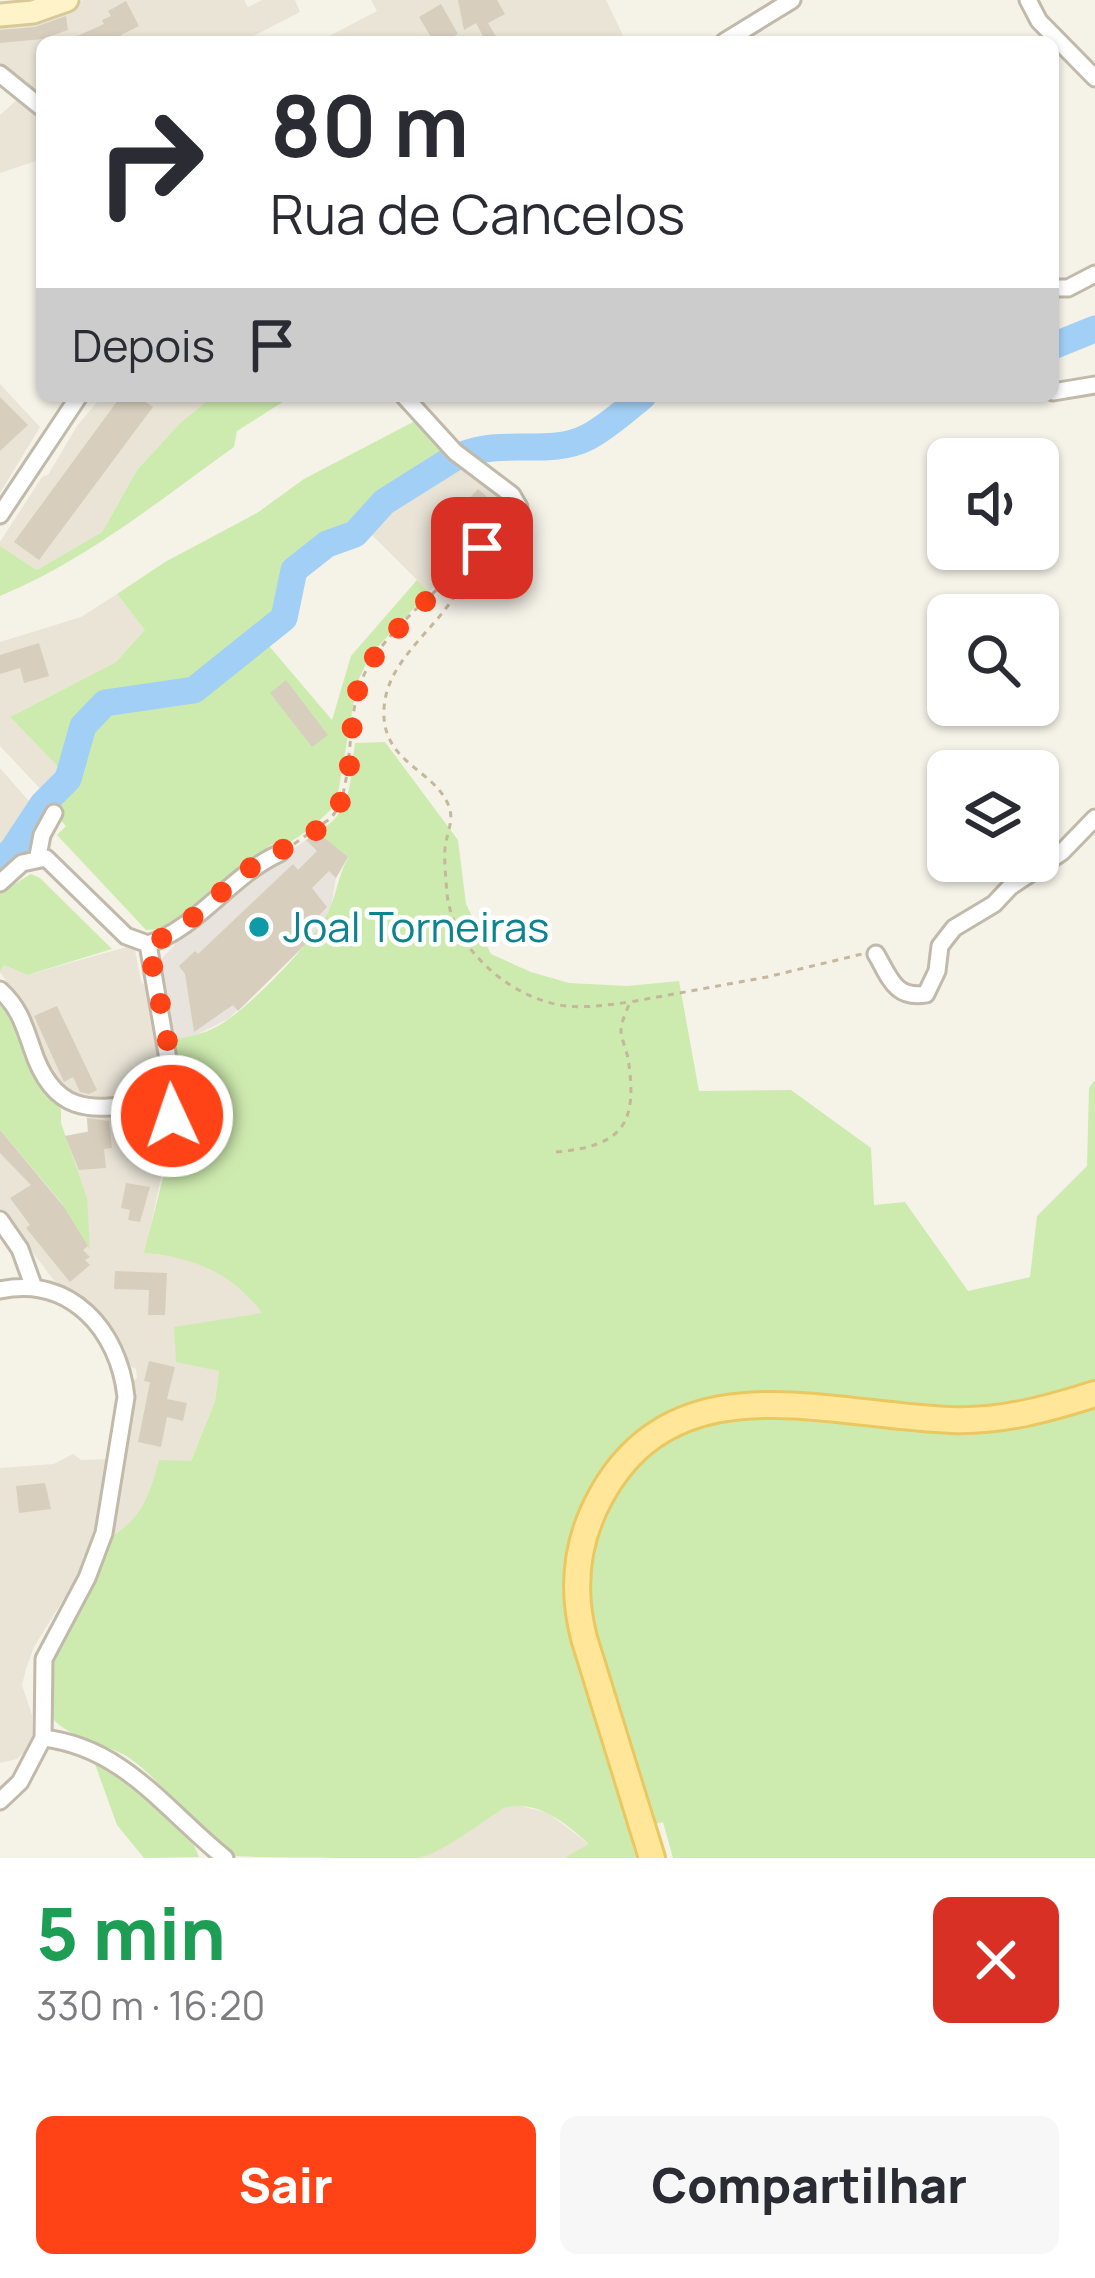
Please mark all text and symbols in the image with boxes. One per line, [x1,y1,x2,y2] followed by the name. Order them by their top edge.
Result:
[270,67,469,182] text: 80 m
[72,84,228,240] icon: right
[270,176,685,250] text: Rua de Cancelos
[239,312,305,378] icon: arrive
[72,314,215,376] text: Depois
[927,438,1059,882] map controls
[927,438,1059,570] button: sound
[431,497,533,599] pin
[449,515,515,581] icon: arrive
[927,594,1059,726] button: search
[927,750,1059,882] button: layers
[283,897,549,955] place label: Joal Torneiras
[246,914,272,940] marker: Joal Torneiras
[109,1053,235,1179] position arrow
[36,1883,226,1982] text: 5 min
[933,1897,1059,2023] button: close
[36,1978,265,2032] text: 330 m · 16:20
[36,2116,536,2254] button: Sair
[560,2116,1059,2254] button: Compartilhar

